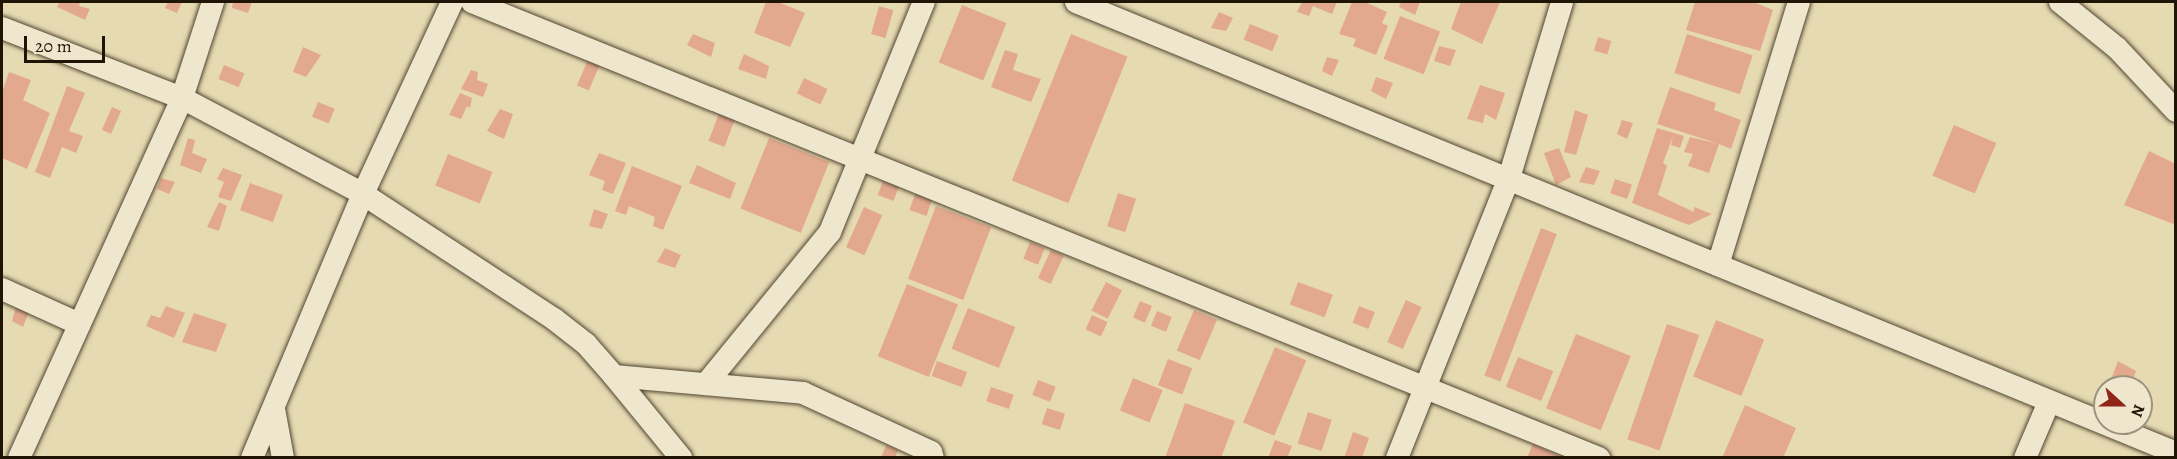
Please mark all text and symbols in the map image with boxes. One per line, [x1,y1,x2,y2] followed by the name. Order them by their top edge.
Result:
[27,24,108,62] scale bar
[35,34,72,58] text: 20 m
[2093,375,2153,435] north arrow
[2126,401,2150,420] text: N

